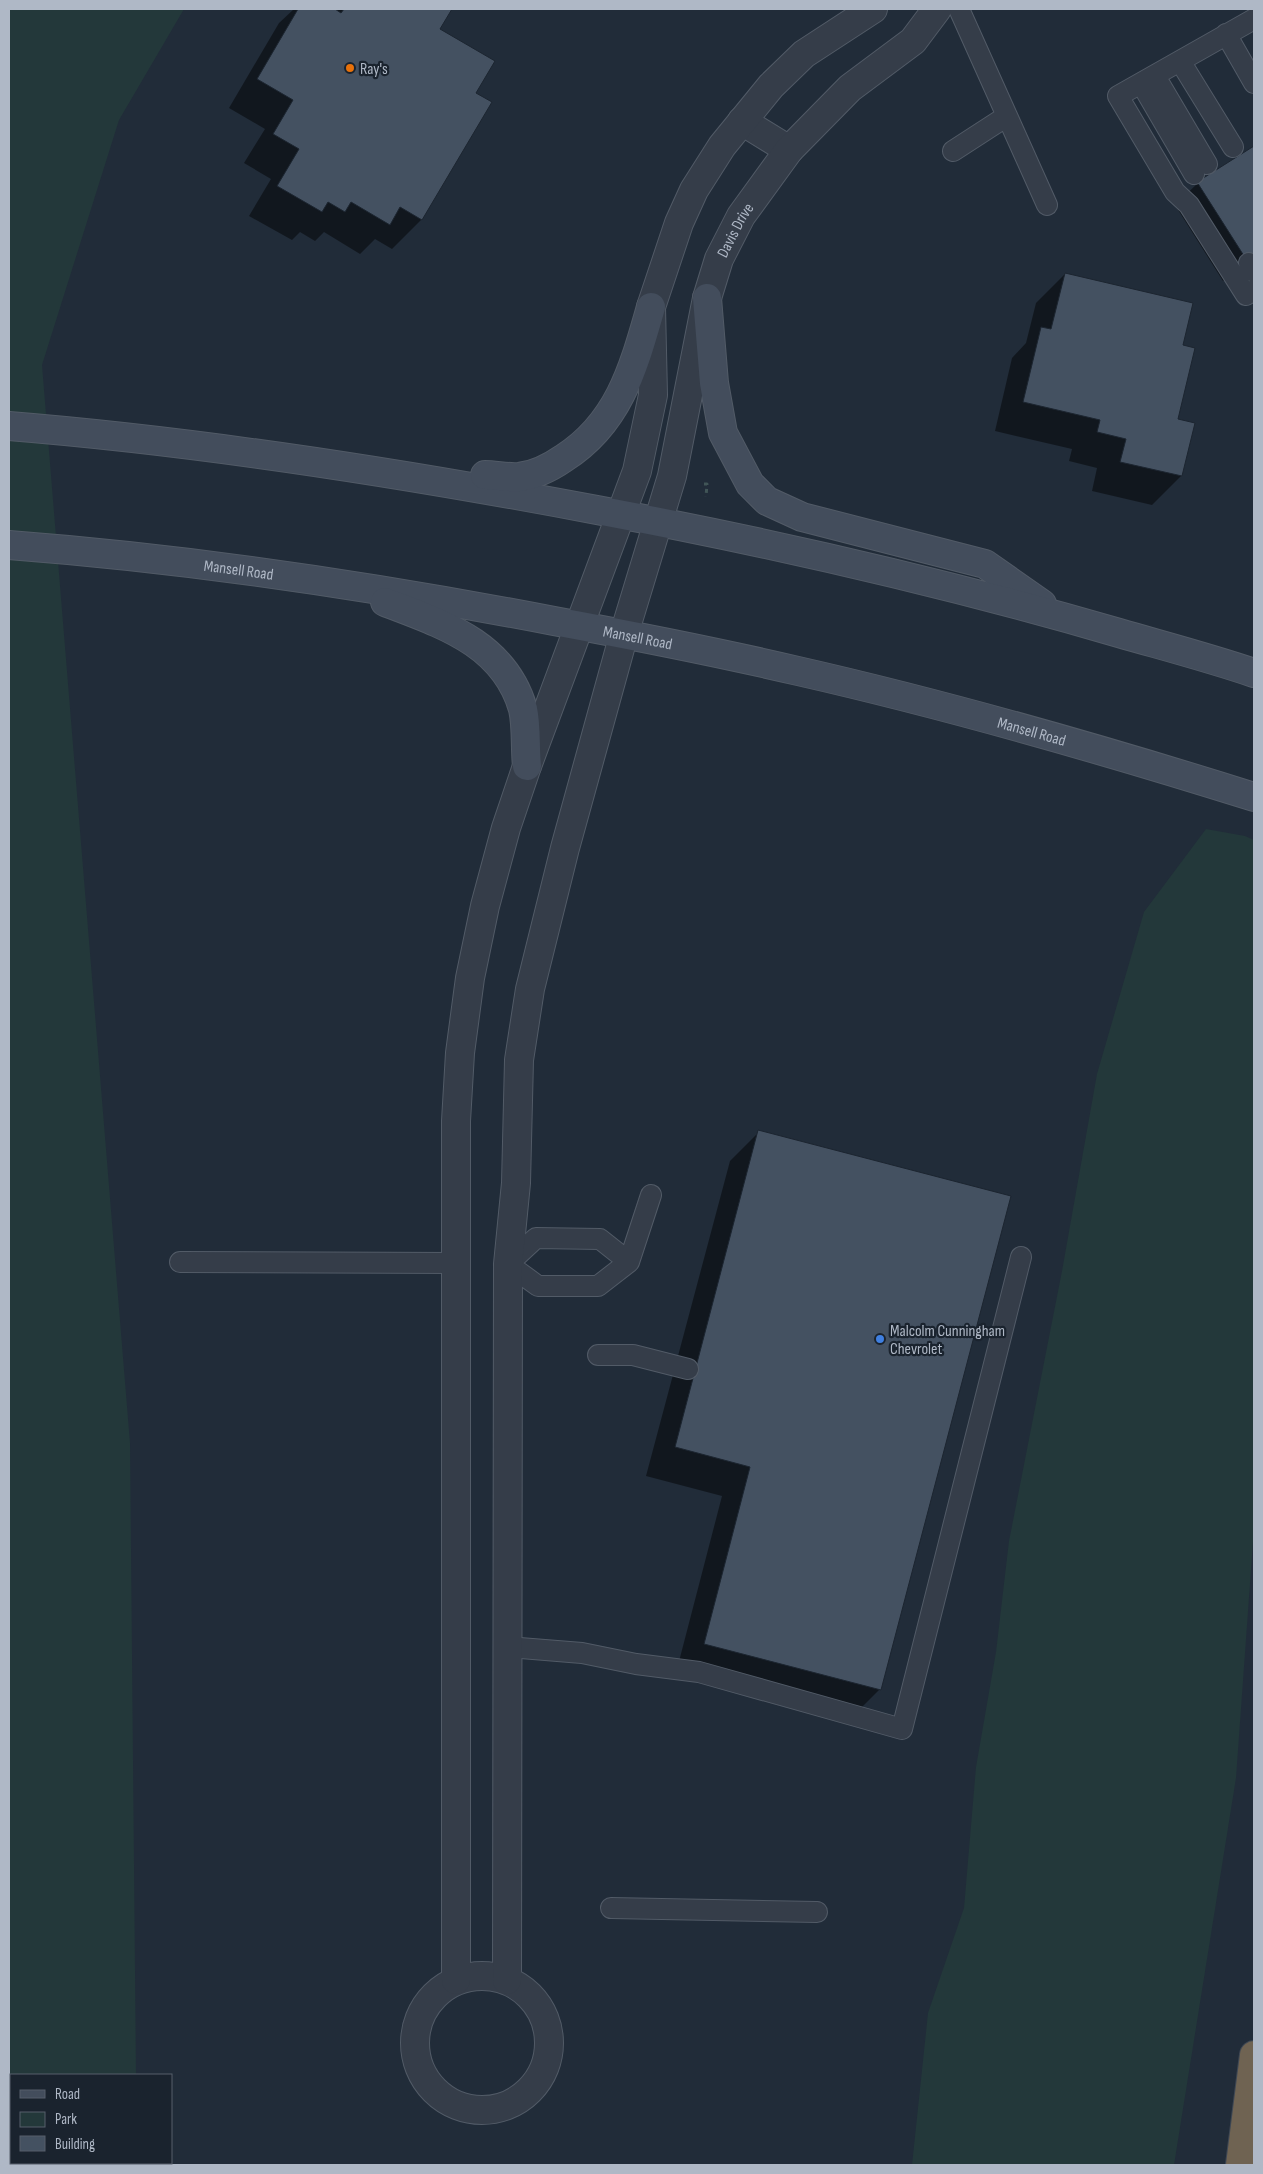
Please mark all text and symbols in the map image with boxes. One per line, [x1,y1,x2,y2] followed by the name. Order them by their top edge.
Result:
[360,60,388,79] place label: Ray's
[344,62,356,74] marker: Ray's
[713,200,758,261] street label: Davis Drive
[203,557,274,585] street label: Mansell Road
[601,622,674,655] street label: Mansell Road
[995,714,1068,751] street label: Mansell Road
[890,1322,1005,1359] place label: Malcolm Cunningham Chevrolet
[874,1333,886,1345] marker: Malcolm Cunningham Chevrolet
[10,2074,172,2164] legend
[55,2085,80,2104] text: Road
[55,2110,77,2129] text: Park
[55,2135,95,2154] text: Building

